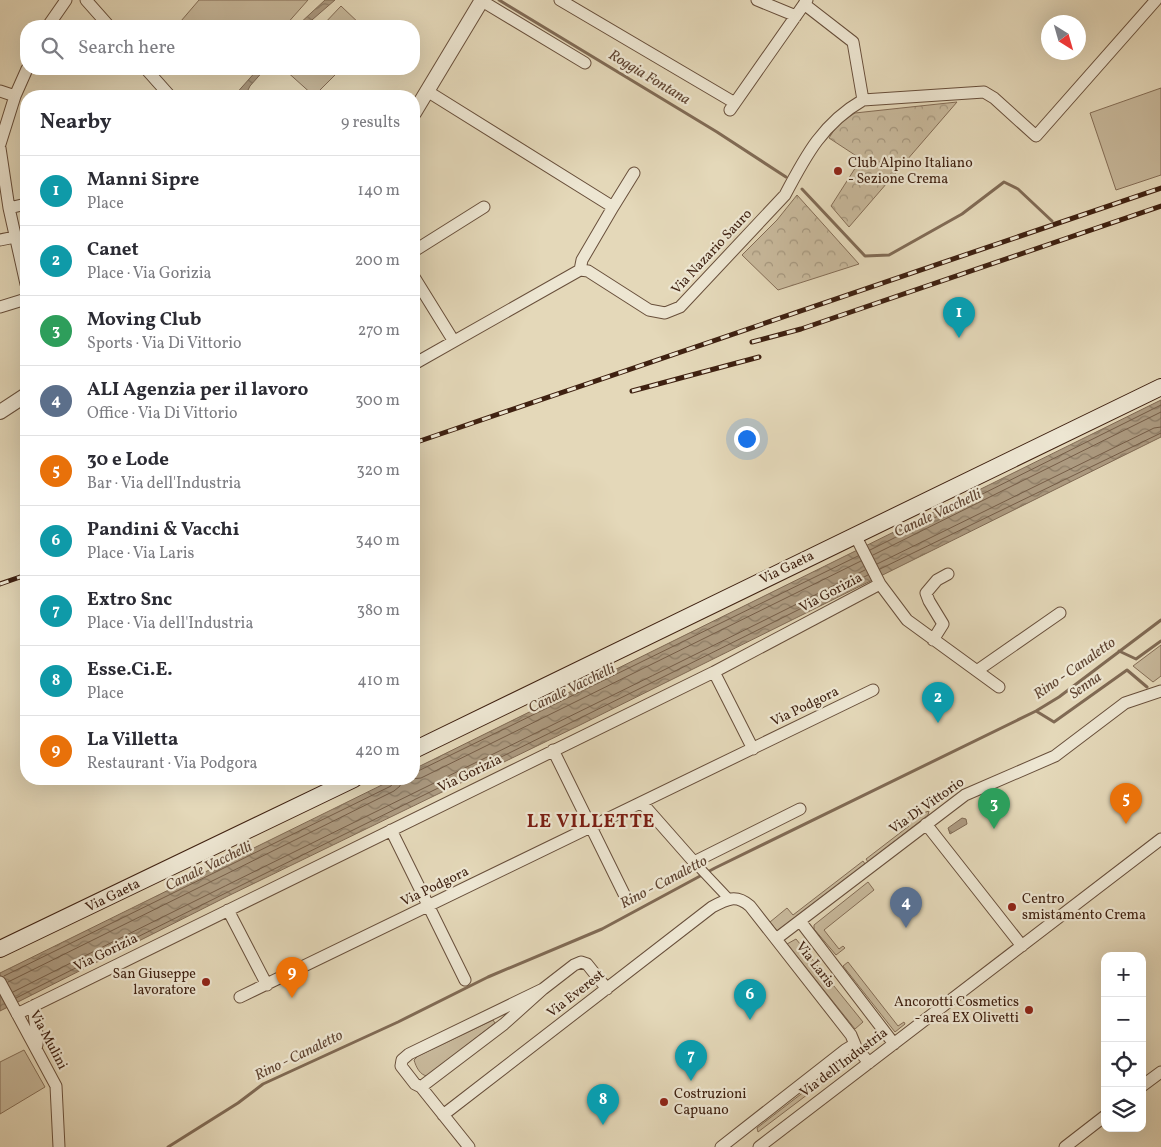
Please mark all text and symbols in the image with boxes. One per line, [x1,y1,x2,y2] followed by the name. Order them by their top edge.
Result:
[1041,15,1086,60] north arrow
[20,20,420,75] search box
[38,34,66,62] icon: search
[78,35,175,61] text: Search here
[604,45,694,111] water label: Roggia Fontana
[40,108,111,137] text: Nearby
[341,112,400,134] text: 9 results
[848,154,973,189] place label: Club Alpino Italiano - Sezione Crema
[832,165,844,177] marker: Club Alpino Italiano - Sezione Crema
[87,167,199,193] text: Manni Sipre
[53,180,59,202] text: 1
[358,180,400,202] text: 140 m
[87,193,124,215] text: Place
[667,205,757,299] street label: Via Nazario Sauro
[87,237,139,263] text: Canet
[52,250,60,272] text: 2
[355,250,400,272] text: 200 m
[87,263,212,285] text: Place · Via Gorizia
[943,297,975,338] pin: 1
[87,307,201,333] text: Moving Club
[52,320,60,342] text: 3
[358,320,400,342] text: 270 m
[87,333,242,355] text: Sports · Via Di Vittorio
[87,377,308,403] text: ALI Agenzia per il lavoro
[51,390,61,412] text: 4
[355,390,400,412] text: 300 m
[87,403,238,425] text: Office · Via Di Vittorio
[734,426,760,452] your location
[87,447,169,473] text: 30 e Lode
[52,460,60,482] text: 5
[356,460,400,482] text: 320 m
[87,473,241,495] text: Bar · Via dell'Industria
[891,484,985,543] water label: Canale Vacchelli
[87,517,239,543] text: Pandini & Vacchi
[52,530,60,552] text: 6
[356,530,400,552] text: 340 m
[87,543,194,565] text: Place · Via Laris
[756,547,818,589] street label: Via Gaeta
[796,568,866,618] street label: Via Gorizia
[87,587,172,613] text: Extro Snc
[52,600,60,622] text: 7
[357,600,400,622] text: 380 m
[87,613,253,635] text: Place · Via dell'Industria
[1030,633,1120,705] water label: Rino - Canaletto
[87,657,173,683] text: Esse.Ci.E.
[525,659,619,719] water label: Canale Vacchelli
[1066,667,1106,705] water label: Senna
[52,670,60,692] text: 8
[357,670,400,692] text: 410 m
[768,682,842,732] street label: Via Podgora
[922,682,954,723] pin: 2
[87,683,124,705] text: Place
[87,727,178,753] text: La Villetta
[52,740,60,762] text: 9
[355,740,400,762] text: 420 m
[435,750,505,798] street label: Via Gorizia
[87,753,258,775] text: Restaurant · Via Podgora
[886,773,968,839] street label: Via Di Vittorio
[1110,783,1142,824] pin: 5
[978,788,1010,829] pin: 3
[527,809,655,835] district label: LE VILLETTE
[162,837,256,897] water label: Canale Vacchelli
[617,851,711,915] water label: Rino - Canaletto
[398,862,472,912] street label: Via Podgora
[82,875,144,917] street label: Via Gaeta
[890,887,922,928] pin: 4
[1022,890,1146,925] place label: Centro smistamento Crema
[1006,901,1018,913] marker: Centro smistamento Crema
[71,929,141,977] street label: Via Gorizia
[791,938,839,992] street label: Via Laris
[1101,952,1146,1132] map controls
[1101,952,1146,997] button: +
[276,957,308,998] pin: 9
[112,965,196,1000] place label: San Giuseppe lavoratore
[543,965,609,1023] street label: Via Everest
[200,976,212,988] marker: San Giuseppe lavoratore
[734,979,766,1020] pin: 6
[894,993,1019,1028] place label: Ancorotti Cosmetics - area EX Olivetti
[1101,997,1146,1042] button: −
[1023,1004,1035,1016] marker: Ancorotti Cosmetics - area EX Olivetti
[24,1007,72,1073] street label: Via Mulini
[796,1024,892,1102] street label: Via dell'Industria
[251,1025,347,1086] water label: Rino - Canaletto
[675,1040,707,1081] pin: 7
[1101,1042,1146,1087] button: locate
[587,1084,619,1125] pin: 8
[674,1085,747,1120] place label: Costruzioni Capuano
[1101,1087,1146,1132] button: layers
[658,1096,670,1108] marker: Costruzioni Capuano

